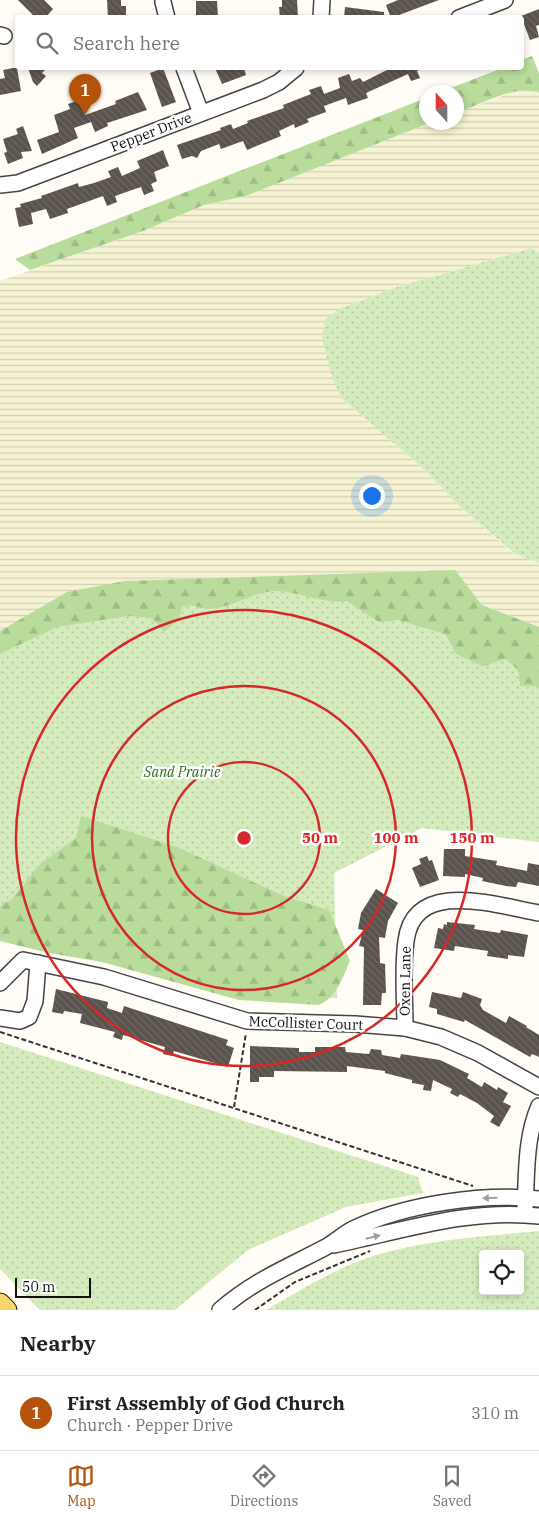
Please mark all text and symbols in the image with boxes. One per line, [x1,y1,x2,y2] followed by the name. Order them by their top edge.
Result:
[15,15,524,70] search box
[33,29,61,57] icon: search
[73,31,180,55] text: Search here
[69,74,101,115] pin: 1
[419,85,464,130] north arrow
[108,108,194,156] street label: Pepper Drive
[359,483,385,509] your location
[143,763,221,781] park label: Sand Prairie
[302,828,338,847] text: 50 m
[373,828,419,847] text: 100 m
[449,828,495,847] text: 150 m
[235,829,253,847] centre of rings
[395,946,415,1016] street label: Oxen Lane
[248,1012,364,1034] street label: McCollister Court
[482,1195,498,1203] one-way arrow
[365,1233,380,1241] one-way arrow
[479,1250,524,1295] map controls
[479,1250,524,1295] button: locate
[15,1275,91,1298] scale bar
[22,1278,55,1296] text: 50 m
[20,1329,96,1357] text: Nearby
[67,1391,345,1415] text: First Assembly of God Church
[31,1403,41,1423] text: 1
[471,1403,519,1423] text: 310 m
[67,1415,233,1435] text: Church · Pepper Drive
[67,1462,96,1510] tab: Map
[230,1462,298,1510] tab: Directions
[433,1462,472,1510] tab: Saved

